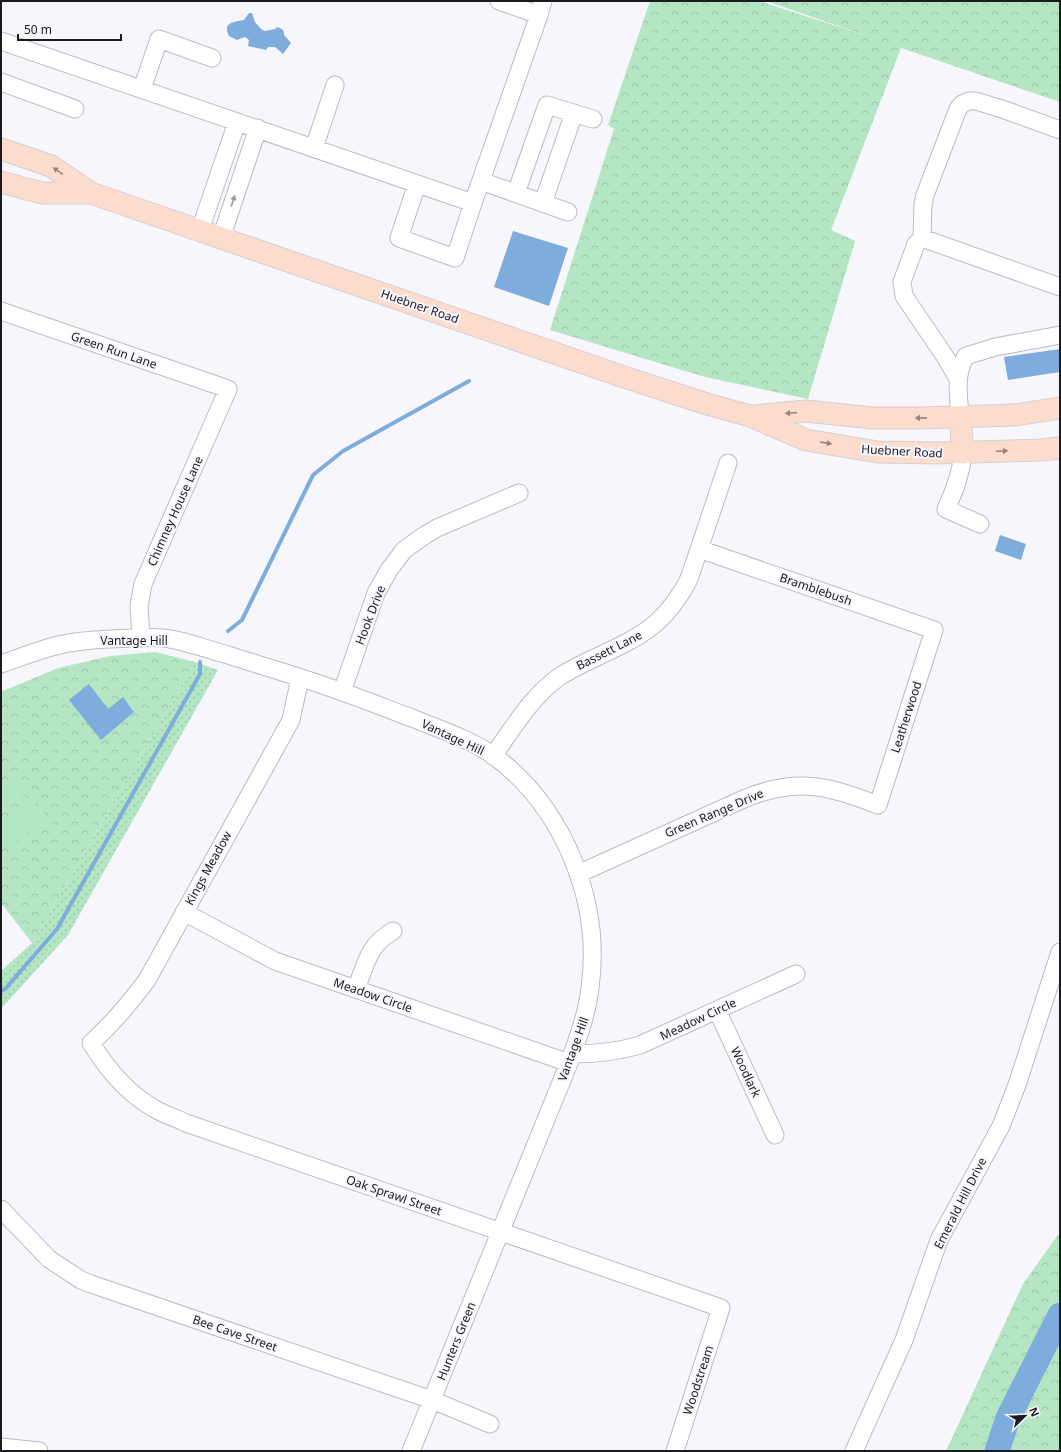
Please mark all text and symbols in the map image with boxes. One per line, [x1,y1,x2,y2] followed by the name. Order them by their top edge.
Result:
[18,16,121,42] scale bar
[24,21,52,38] text: 50 m
[53,167,63,175] one-way arrow
[231,194,237,206] one-way arrow
[379,285,461,327] street label: Huebner Road
[69,327,160,373] street label: Green Run Lane
[785,409,797,416] one-way arrow
[914,415,927,421] one-way arrow
[820,440,832,446] one-way arrow
[861,440,943,462] street label: Huebner Road
[996,448,1008,455] one-way arrow
[143,453,207,569] street label: Chimney House Lane
[777,569,855,609] street label: Bramblebush
[351,583,389,647] street label: Hook Drive
[573,626,645,674] street label: Bassett Lane
[100,632,168,649] street label: Vantage Hill
[886,679,926,755] street label: Leatherwood
[419,715,487,759] street label: Vantage Hill
[662,784,766,842] street label: Green Range Drive
[181,827,236,908] street label: Kings Meadow
[331,974,415,1017] street label: Meadow Circle
[657,994,739,1044] street label: Meadow Circle
[553,1014,593,1084] street label: Vantage Hill
[727,1044,765,1101] street label: Woodlark
[930,1154,991,1252] street label: Emerald Hill Drive
[344,1171,445,1220] street label: Oak Sprawl Street
[433,1299,479,1383] street label: Hunters Green
[191,1311,280,1356] street label: Bee Cave Street
[679,1343,717,1417] street label: Woodstream
[1005,1396,1045,1436] north arrow
[1026,1405,1043,1419] text: N

